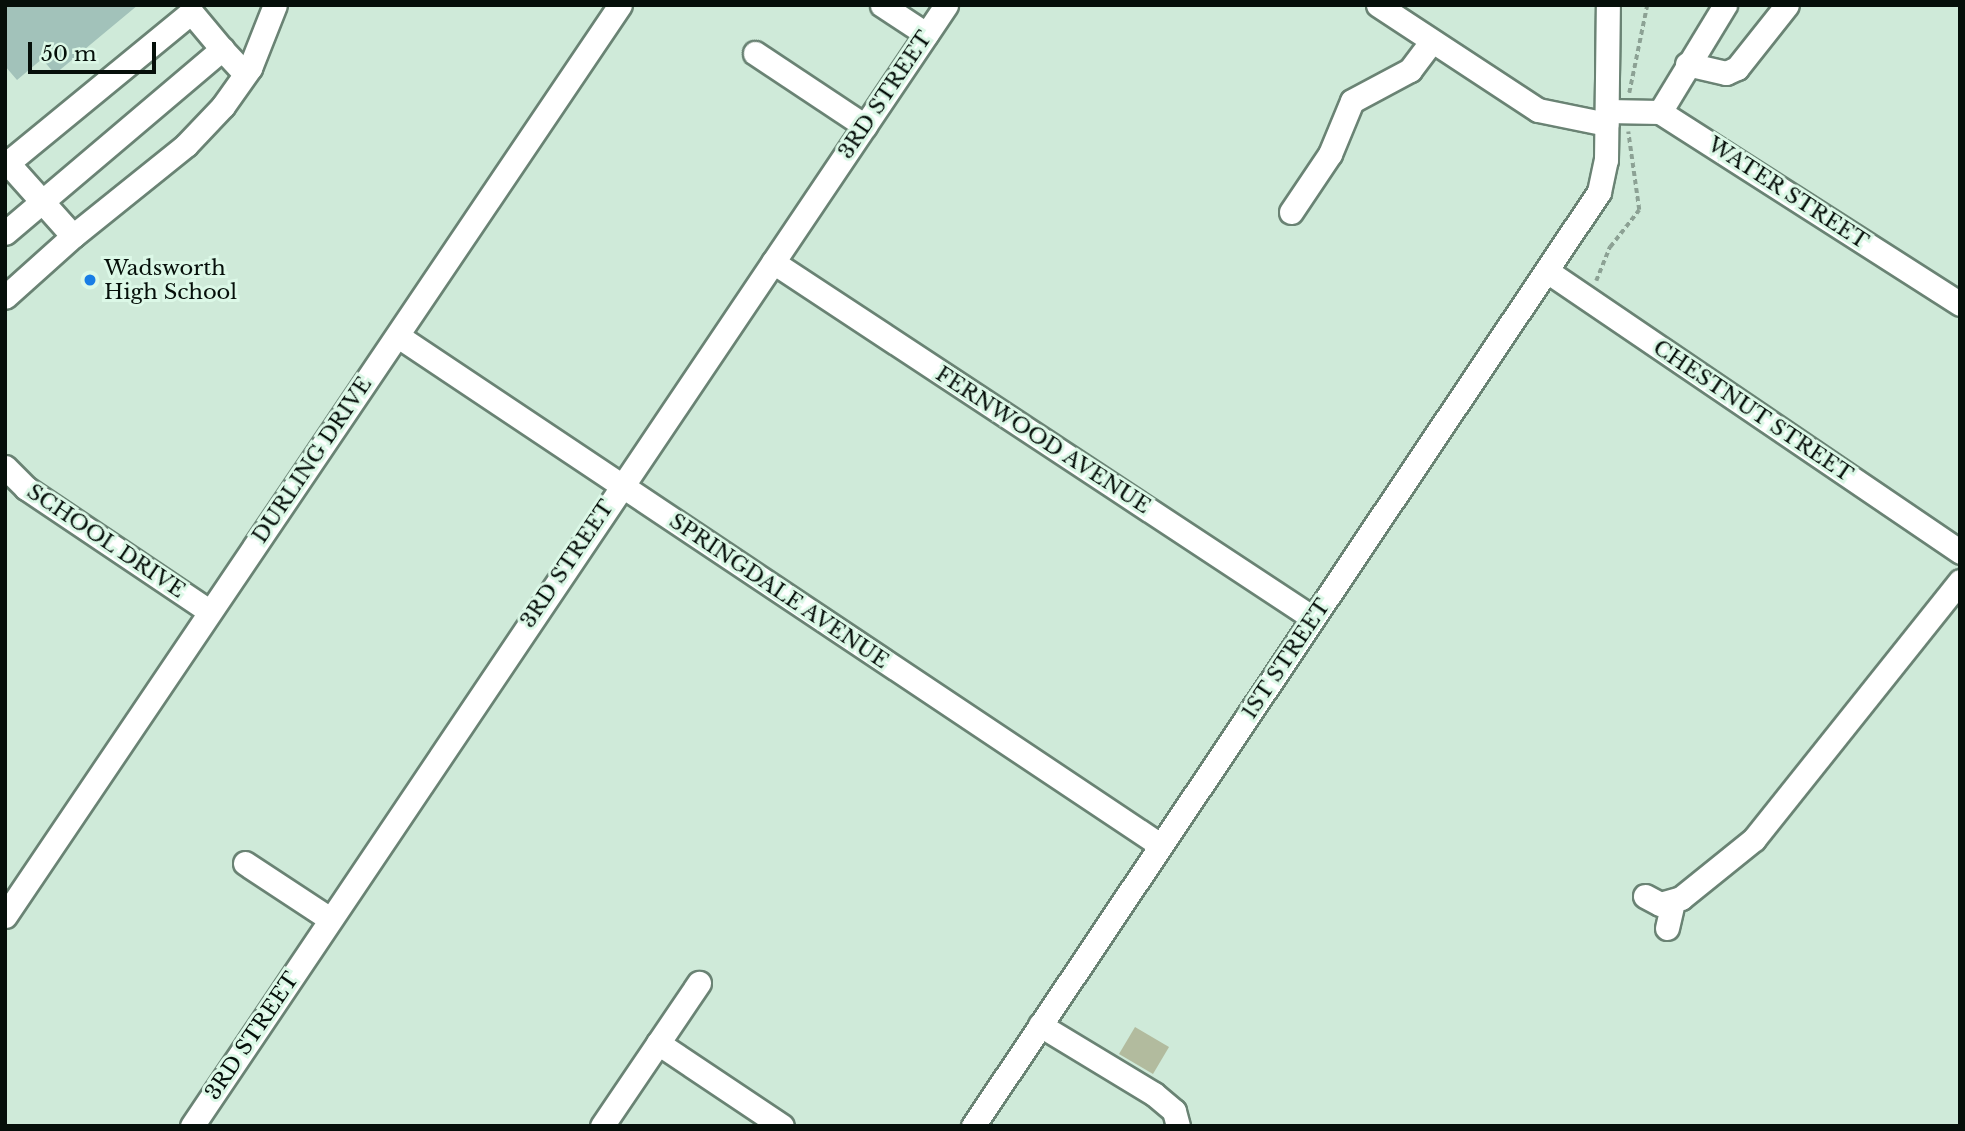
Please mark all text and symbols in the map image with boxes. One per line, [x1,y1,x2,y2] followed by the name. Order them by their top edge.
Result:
[833,27,937,163] street label: 3RD STREET
[32,28,159,72] scale bar
[41,41,96,67] text: 50 m
[1703,132,1873,254] street label: WATER STREET
[104,255,237,305] place label: Wadsworth High School
[82,272,98,288] marker: Wadsworth High School
[1648,335,1858,487] street label: CHESTNUT STREET
[931,361,1155,519] street label: FERNWOOD AVENUE
[247,372,377,548] street label: DURLING DRIVE
[22,479,190,603] street label: SCHOOL DRIVE
[515,496,619,632] street label: 3RD STREET
[664,508,894,674] street label: SPRINGDALE AVENUE
[1236,594,1336,724] street label: 1ST STREET
[200,968,304,1104] street label: 3RD STREET

